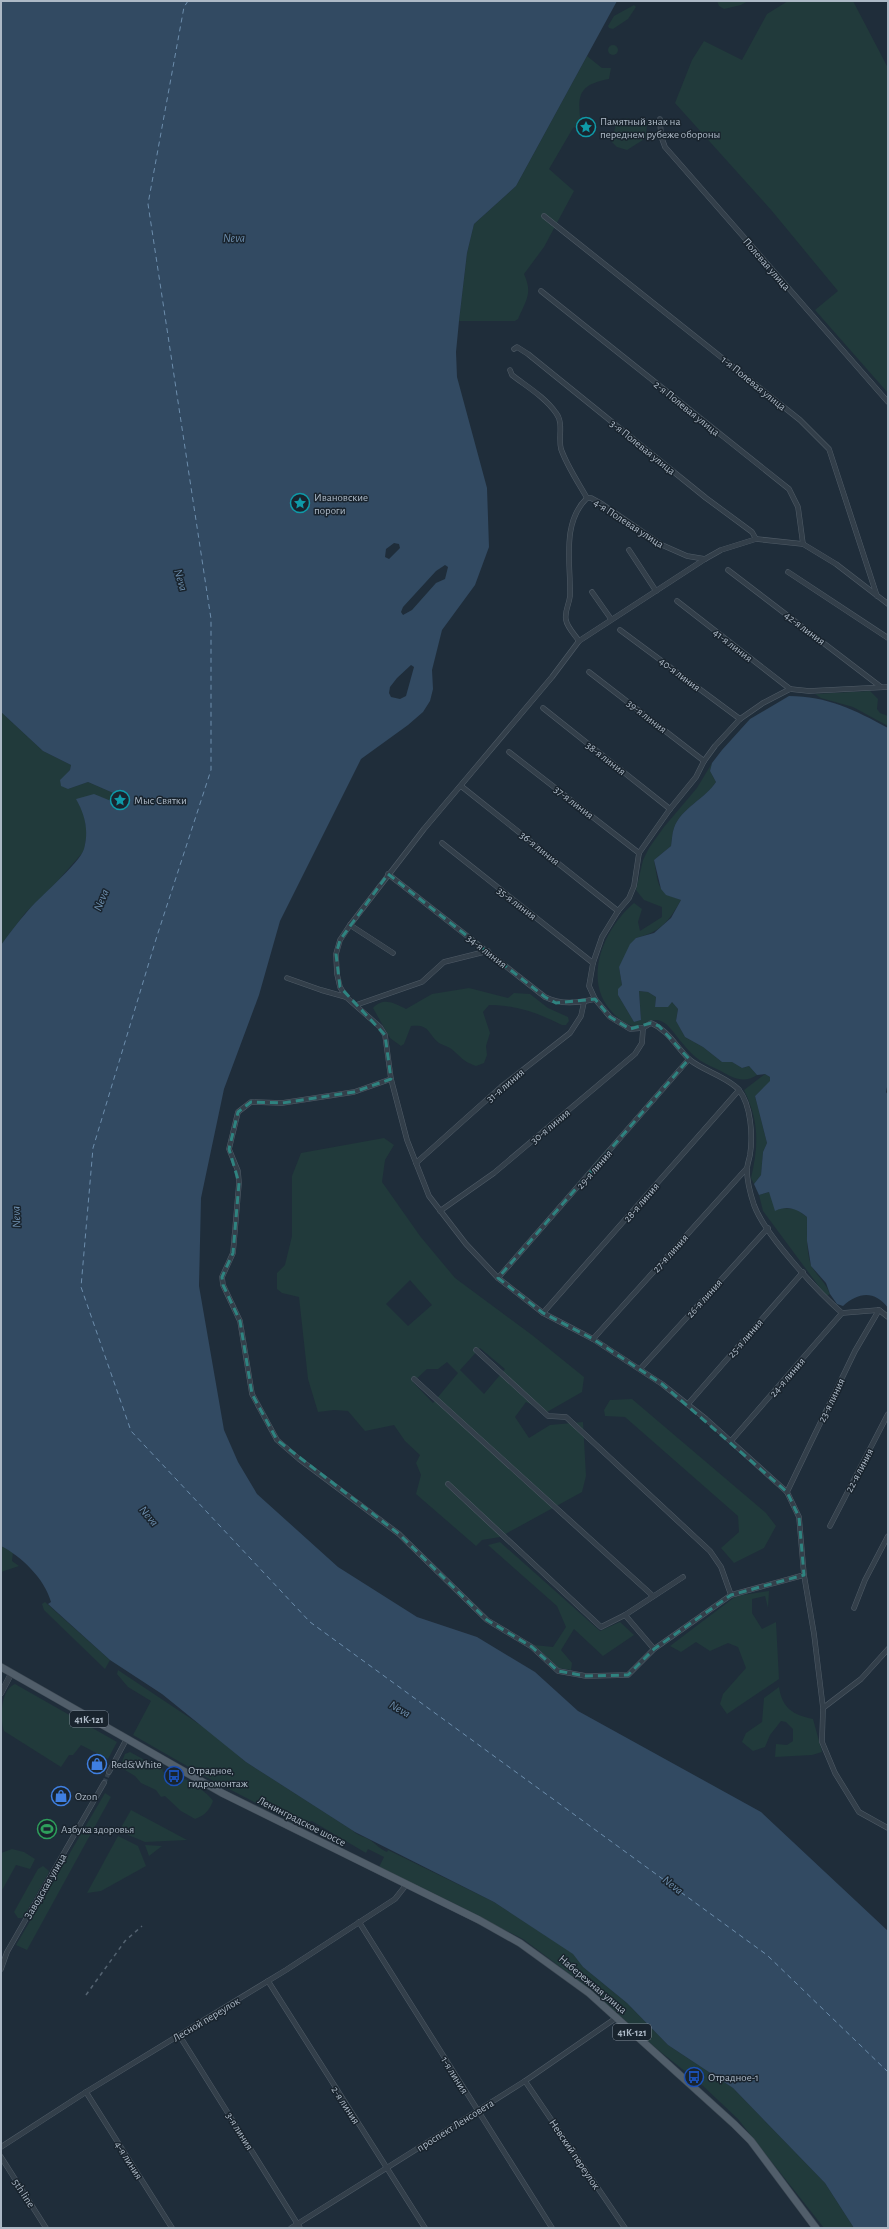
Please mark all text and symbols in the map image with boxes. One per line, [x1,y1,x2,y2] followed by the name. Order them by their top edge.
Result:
[575,116,597,138] place icon: Памятный знак на переднем рубеже обороны
[600,116,720,140] place label: Памятный знак на переднем рубеже обороны
[223,232,245,244] water label: Neva
[741,236,792,293] street label: Полевая улица
[719,354,788,413] street label: 1-я Полевая улица
[652,379,722,438] street label: 2-я Полевая улица
[608,418,677,477] street label: 3-я Полевая улица
[289,492,311,514] place icon: Ивановские пороги
[314,492,368,516] place label: Ивановские пороги
[592,497,666,550] street label: 4-я Полевая улица
[172,568,190,592] water label: Neva
[782,610,827,647] street label: 42-я линия
[711,627,754,664] street label: 41-я линия
[657,655,702,693] street label: 40-я линия
[625,698,669,735] street label: 39-я линия
[584,739,628,777] street label: 38-я линия
[552,784,595,821] street label: 37-я линия
[109,789,131,811] place icon: Мыс Святки
[134,795,187,806] place label: Мыс Святки
[518,829,562,868] street label: 36-я линия
[495,885,538,922] street label: 35-я линия
[91,887,111,913] water label: Neva
[465,932,509,970] street label: 34-я линия
[484,1066,526,1104] street label: 31-я линия
[528,1107,572,1146] street label: 30-я линия
[575,1148,614,1191] street label: 29-я линия
[622,1181,661,1224] street label: 28-я линия
[9,1206,23,1228] water label: Neva
[651,1232,690,1275] street label: 27-я линия
[684,1277,724,1320] street label: 26-я линия
[726,1317,765,1360] street label: 25-я линия
[768,1356,807,1399] street label: 24-я линия
[816,1377,847,1424] street label: 23-я линия
[843,1447,875,1494] street label: 22-я линия
[137,1504,161,1528] water label: Neva
[387,1698,413,1720] water label: Neva
[70,1711,108,1727] road number: 41К-121
[86,1753,108,1775] shop icon: Red&White
[111,1759,162,1770] place label: Red&White
[163,1765,185,1787] bus stop icon: Отрадное, гидромонтаж
[188,1765,248,1789] place label: Отрадное, гидромонтаж
[50,1785,72,1807] shop icon: Ozon
[75,1791,97,1802] place label: Ozon
[256,1795,348,1848] street label: Ленинградское шоссе
[36,1818,58,1840] sports icon: Азбука здоровья
[61,1824,134,1835] place label: Азбука здоровья
[22,1852,69,1921] street label: Заводская улица
[661,1873,685,1897] water label: Neva
[557,1953,629,2016] street label: Набережная улица
[171,1995,242,2044] street label: Лесной переулок
[613,2024,651,2040] road number: 41К-121
[439,2055,470,2096] street label: 1-я линия
[683,2066,705,2088] bus stop icon: Отрадное-1
[708,2072,759,2083] place label: Отрадное-1
[329,2084,362,2126] street label: 2-я линия
[415,2097,496,2154] street label: проспект Ленсовета
[224,2110,255,2152] street label: 3-я линия
[547,2117,602,2191] street label: Невский переулок
[113,2139,145,2181] street label: 4-я линия
[10,2177,37,2210] street label: 5th line

